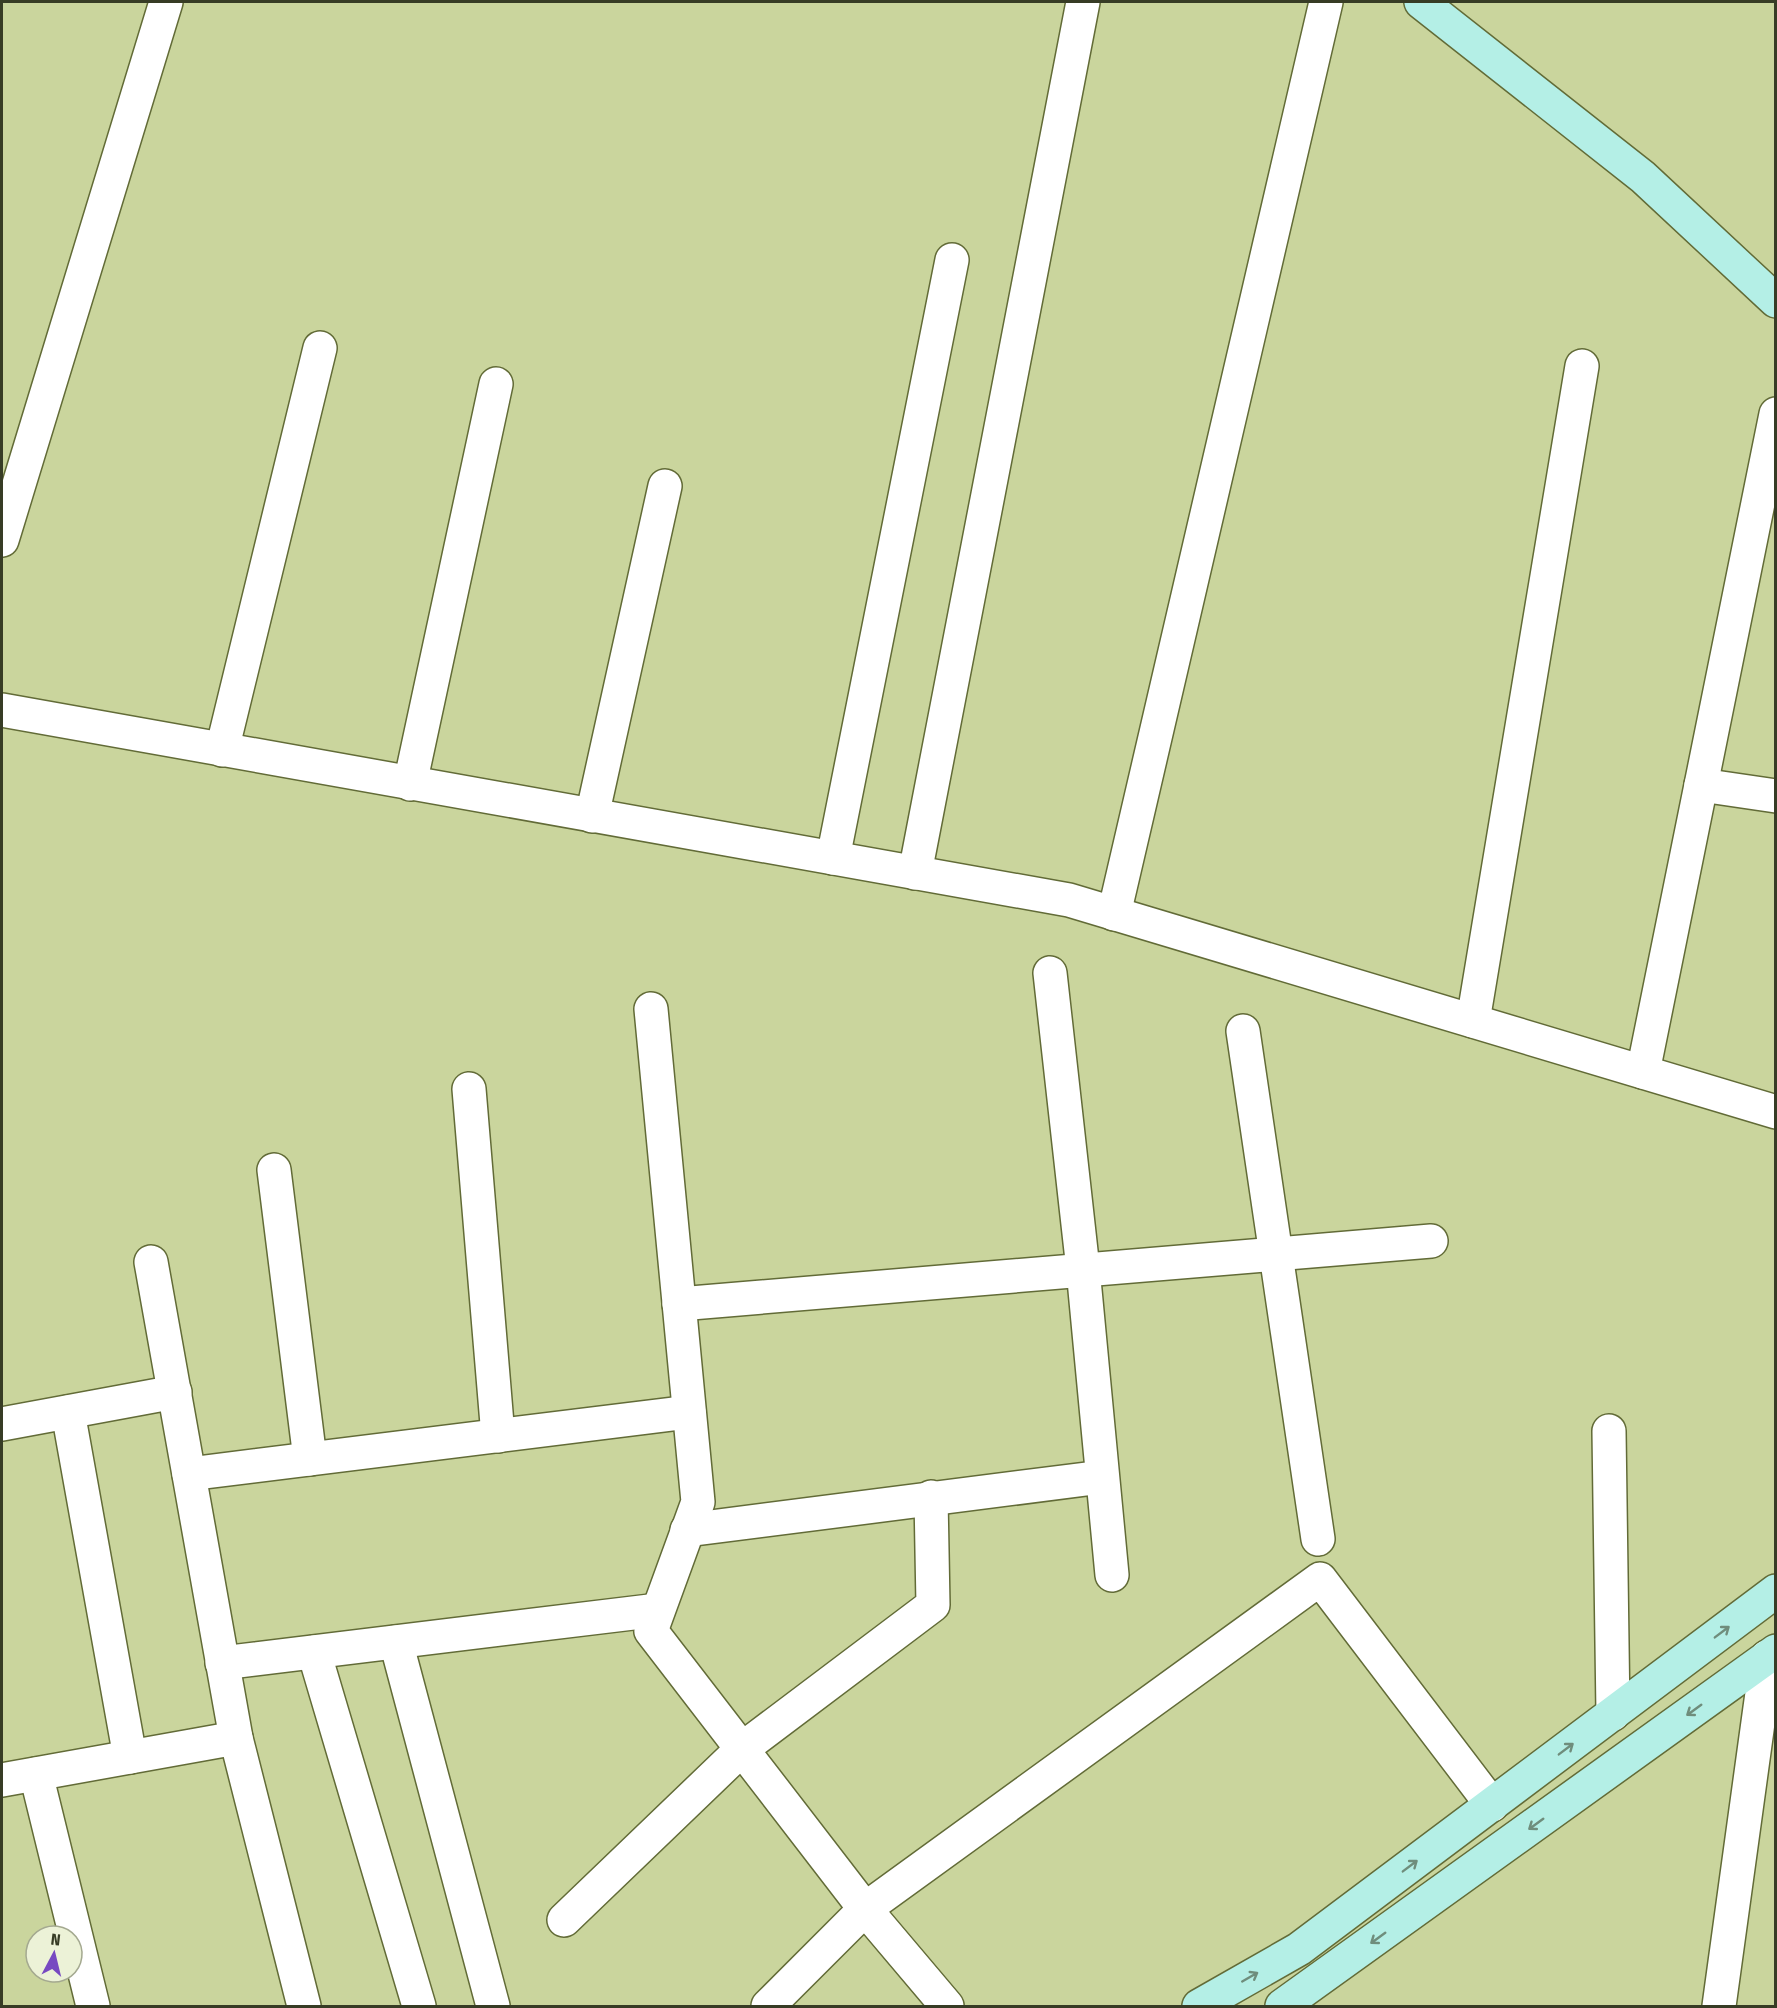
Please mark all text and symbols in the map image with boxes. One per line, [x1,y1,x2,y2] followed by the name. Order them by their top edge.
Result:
[1714,1626,1730,1639] one-way arrow
[1687,1704,1703,1716] one-way arrow
[1558,1743,1574,1756] one-way arrow
[1529,1818,1545,1830] one-way arrow
[1402,1860,1418,1873] one-way arrow
[24,1924,84,1984] north arrow
[50,1930,62,1950] text: N
[1371,1932,1387,1944] one-way arrow
[1241,1971,1258,1983] one-way arrow

